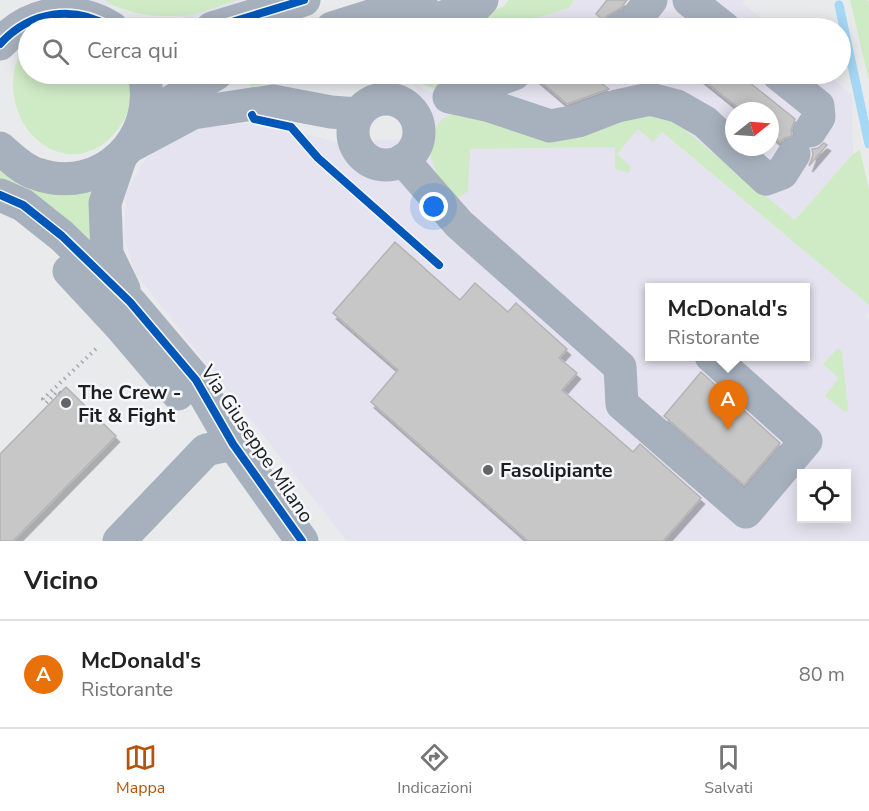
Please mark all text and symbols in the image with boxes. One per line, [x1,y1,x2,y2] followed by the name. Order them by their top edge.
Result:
[18,18,851,84] search box
[39,35,72,68] icon: search
[87,36,178,66] text: Cerca qui
[725,102,779,156] north arrow
[419,192,448,221] your location
[645,283,810,361] popup
[668,294,788,324] text: McDonald's
[668,324,760,351] text: Ristorante
[194,359,320,528] street label: Via Giuseppe Milano
[78,379,181,429] place label: The Crew - Fit & Fight
[708,380,748,430] pin: A
[59,396,73,410] marker: The Crew - Fit & Fight
[500,457,613,484] place label: Fasolipiante
[481,463,495,477] marker: Fasolipiante
[797,469,851,523] map controls
[797,469,851,523] button: locate
[24,563,98,598] text: Vicino
[81,646,201,676] text: McDonald's
[36,661,51,688] text: A
[799,661,845,688] text: 80 m
[81,676,173,703] text: Ristorante
[116,741,165,799] tab: Mappa
[397,741,472,799] tab: Indicazioni
[704,741,753,799] tab: Salvati

